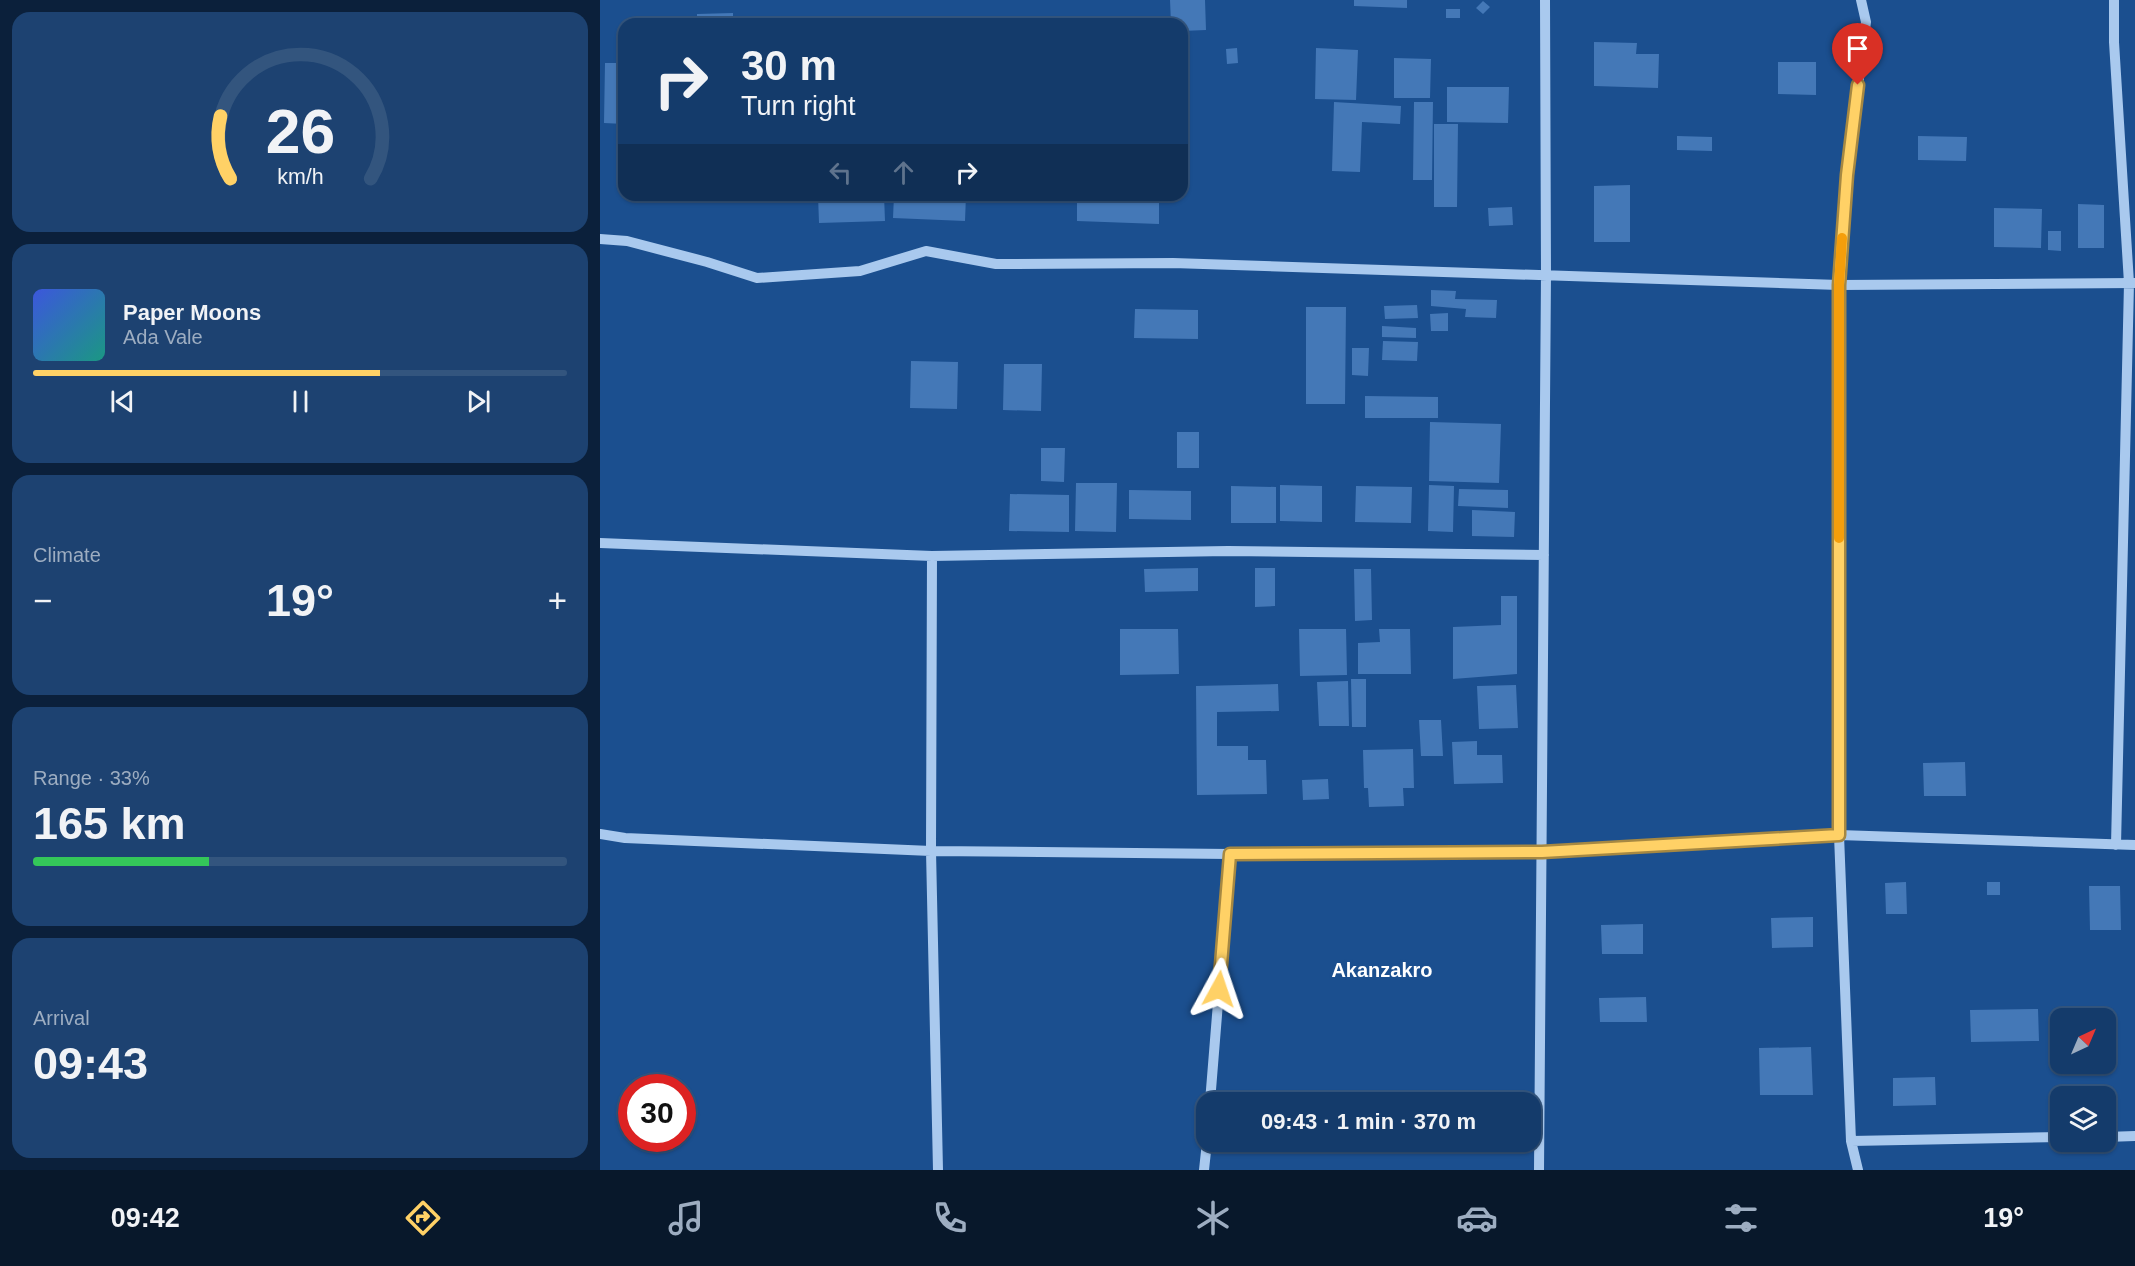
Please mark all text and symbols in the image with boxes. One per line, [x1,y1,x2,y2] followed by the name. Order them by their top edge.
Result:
[1832,23,1883,85] pin
[1841,32,1874,65] icon: arrive
[642,42,720,120] icon: right
[741,42,837,89] text: 30 m
[741,91,856,121] text: Turn right
[265,97,335,166] text: 26
[824,156,857,189] icon: left
[887,156,920,189] icon: ahead
[950,156,983,189] icon: right
[277,165,323,189] text: km/h
[123,300,261,325] text: Paper Moons
[123,326,203,348] text: Ada Vale
[106,385,139,418] icon: previous
[284,385,317,418] icon: pause
[462,385,495,418] icon: next
[33,544,101,566] text: Climate
[266,575,334,626] text: 19°
[33,582,52,619] text: −
[548,582,567,619] text: +
[33,767,150,789] text: Range · 33%
[33,798,186,849] text: 165 km
[1187,957,1251,1021] position arrow
[1331,959,1433,981] district label: Akanzakro
[33,1007,90,1029] text: Arrival
[2050,1008,2116,1074] north arrow
[2050,1008,2116,1152] map controls
[33,1038,148,1089] text: 09:43
[618,1074,696,1152] speed limit sign: 30
[2050,1086,2116,1152] button: layers
[1261,1109,1476,1134] text: 09:43 · 1 min · 370 m
[402,1197,444,1239] icon: directions
[665,1197,707,1239] icon: music
[929,1197,971,1239] icon: phone
[1192,1197,1234,1239] icon: climate
[1456,1197,1498,1239] icon: car
[1720,1197,1762,1239] icon: filters
[111,1203,180,1233] text: 09:42
[1983,1203,2024,1233] text: 19°

